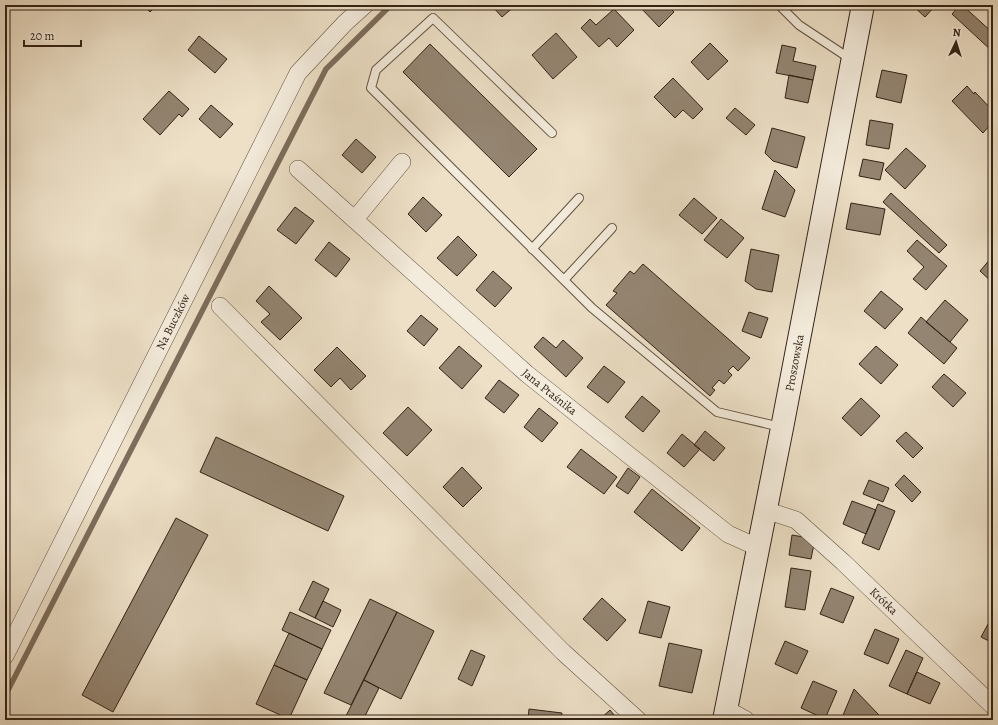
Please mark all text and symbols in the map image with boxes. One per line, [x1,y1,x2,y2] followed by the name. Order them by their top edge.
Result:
[24,22,81,48] scale bar
[936,22,976,62] north arrow
[952,25,961,40] text: N
[30,28,54,44] text: 20 m
[152,291,194,353] street label: Na Buczków
[781,333,808,393] street label: Proszowska
[518,365,581,419] street label: Jana Ptaśnika
[866,584,902,619] street label: Krótka

